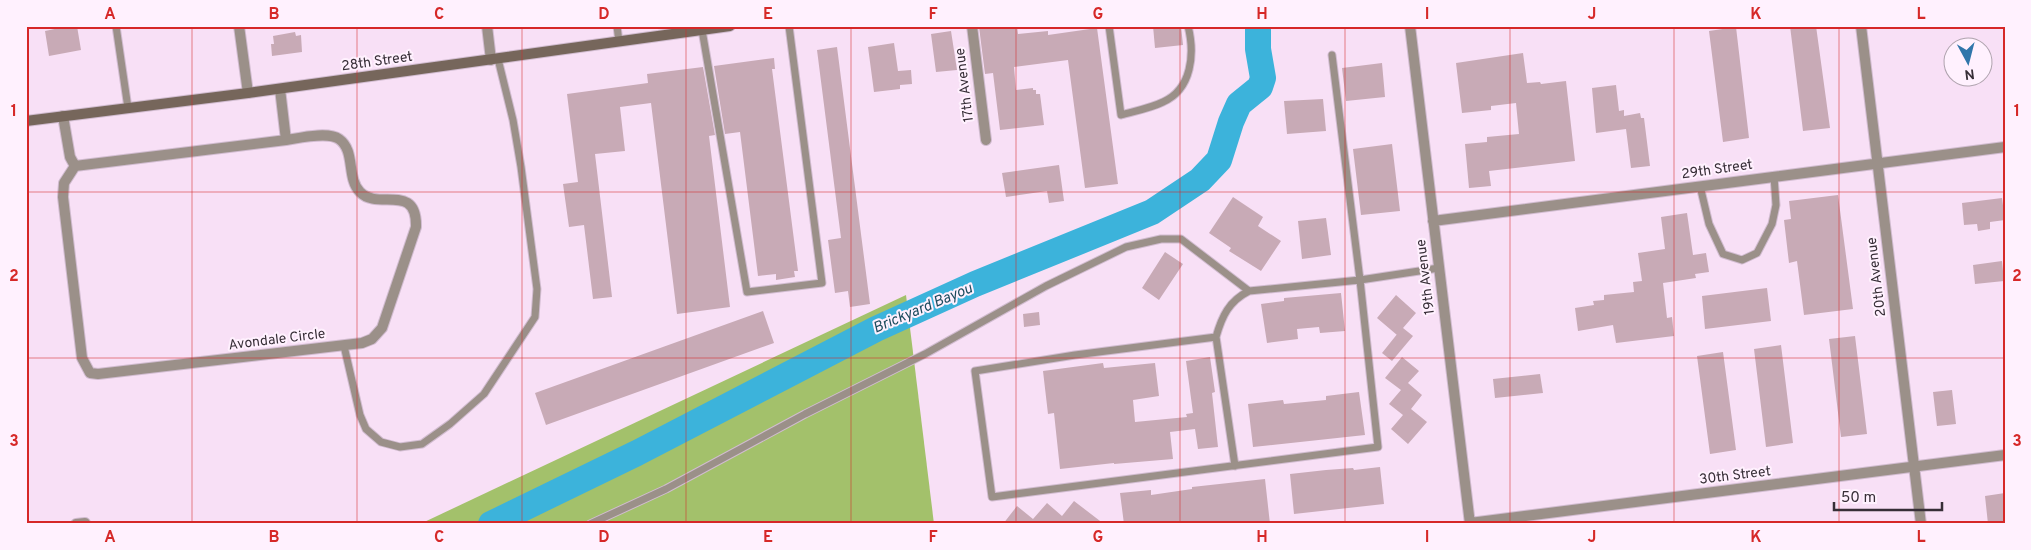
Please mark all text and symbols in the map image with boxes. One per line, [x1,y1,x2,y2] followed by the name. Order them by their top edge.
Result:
[104,5,116,25] text: A
[268,5,280,25] text: B
[434,5,444,25] text: C
[598,5,610,25] text: D
[763,5,773,25] text: E
[928,5,938,25] text: F
[1093,5,1103,25] text: G
[1256,5,1268,25] text: H
[1425,5,1429,25] text: I
[1588,5,1596,25] text: J
[1750,5,1762,25] text: K
[1916,5,1926,25] text: L
[1944,38,1994,88] north arrow
[952,47,978,123] street label: 17th Avenue
[340,49,414,75] street label: 28th Street
[1963,64,1975,82] text: N
[11,102,17,122] text: 1
[2014,102,2020,122] text: 1
[1680,157,1754,183] street label: 29th Street
[1864,236,1890,318] street label: 20th Avenue
[1413,238,1439,316] street label: 19th Avenue
[9,267,19,287] text: 2
[2012,267,2022,287] text: 2
[870,279,976,338] water label: Brickyard Bayou
[228,326,326,354] street label: Avondale Circle
[9,432,19,452] text: 3
[2012,432,2022,452] text: 3
[1698,463,1772,489] street label: 30th Street
[1834,480,1941,512] scale bar
[1841,489,1876,508] text: 50 m
[104,528,116,548] text: A
[268,528,280,548] text: B
[434,528,444,548] text: C
[598,528,610,548] text: D
[763,528,773,548] text: E
[928,528,938,548] text: F
[1093,528,1103,548] text: G
[1256,528,1268,548] text: H
[1425,528,1429,548] text: I
[1588,528,1596,548] text: J
[1750,528,1762,548] text: K
[1916,528,1926,548] text: L

